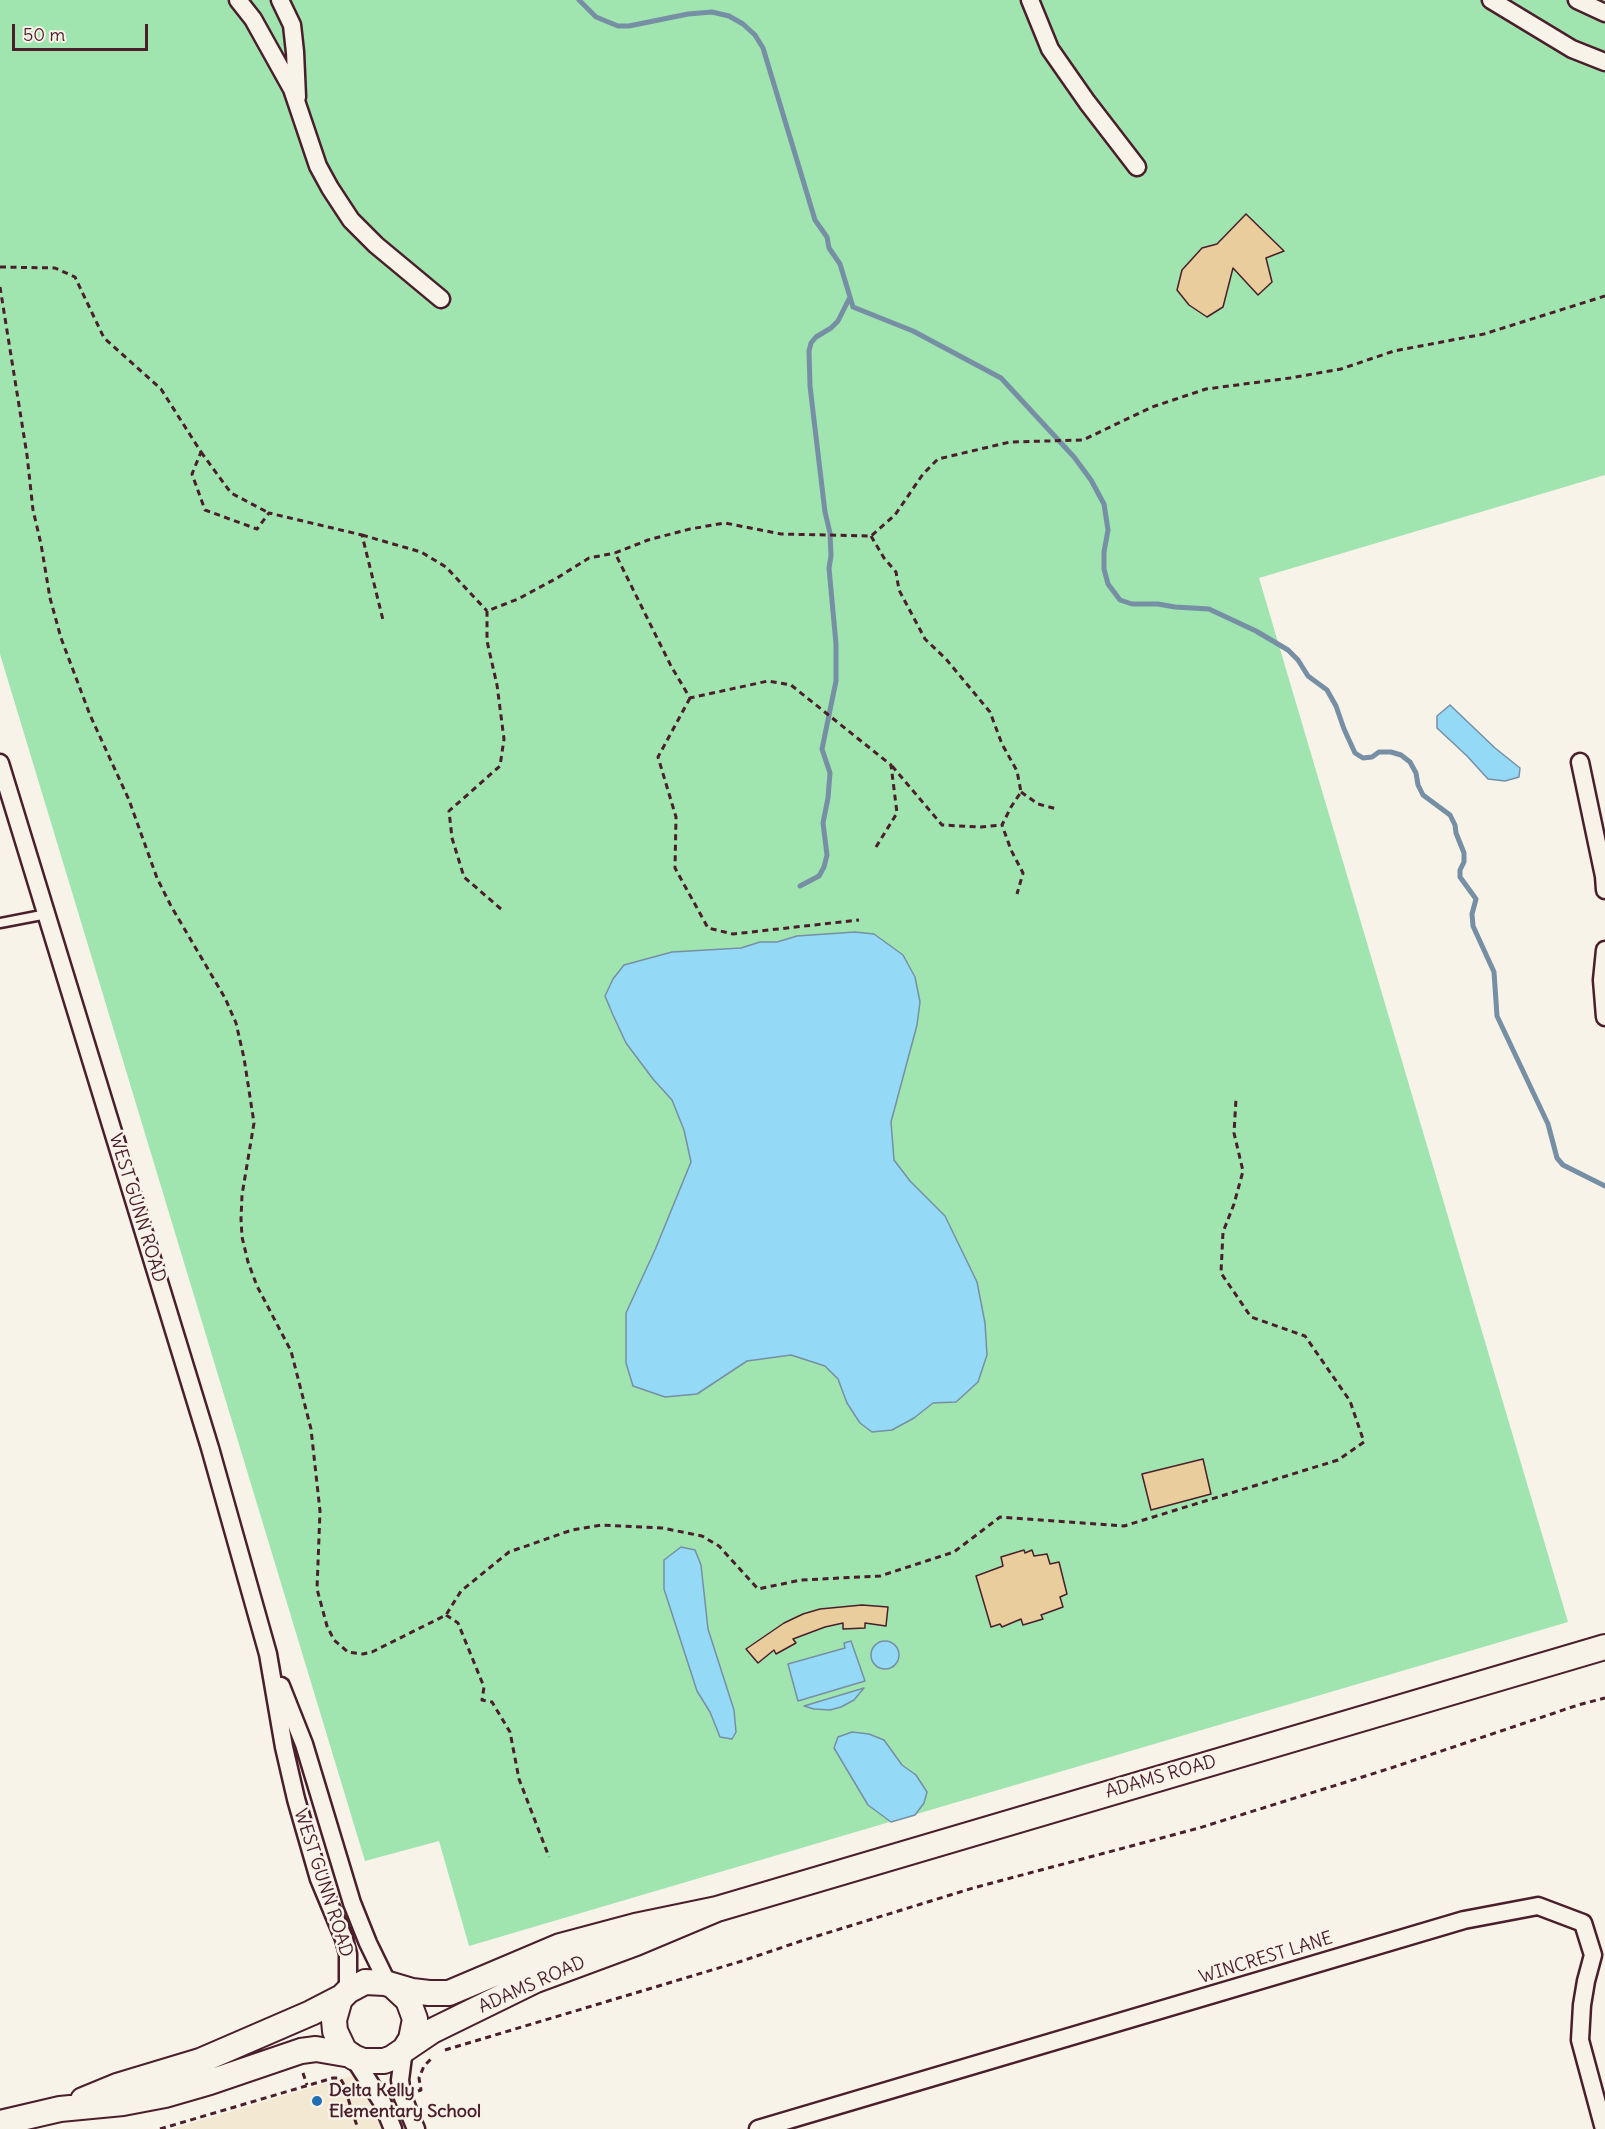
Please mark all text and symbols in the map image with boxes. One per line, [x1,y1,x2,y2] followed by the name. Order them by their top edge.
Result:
[15,12,152,50] scale bar
[23,23,65,46] text: 50 m
[104,1131,170,1285] street label: WEST GUNN ROAD
[1103,1751,1219,1803] street label: ADAMS ROAD
[289,1806,357,1960] street label: WEST GUNN ROAD
[1197,1927,1335,1989] street label: WINCREST LANE
[475,1952,589,2018] street label: ADAMS ROAD
[329,2080,481,2122] place label: Delta Kelly Elementary School
[310,2094,324,2108] marker: Delta Kelly Elementary School

